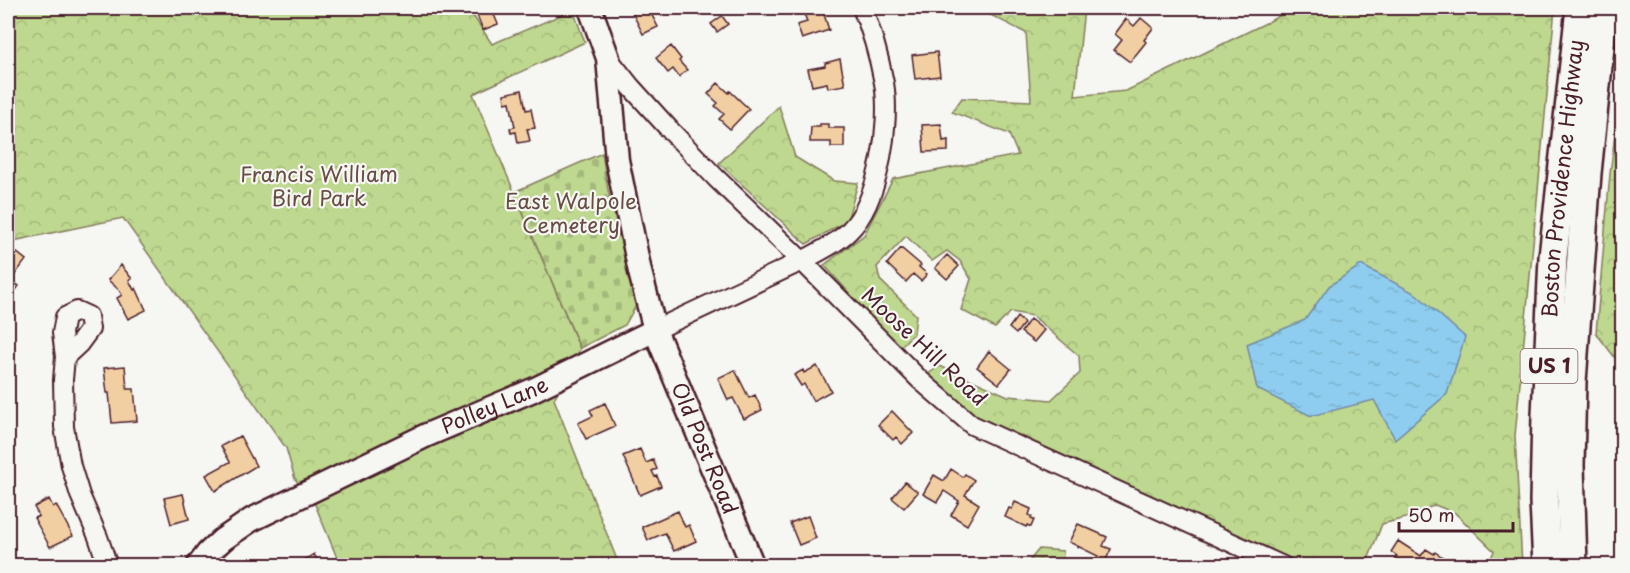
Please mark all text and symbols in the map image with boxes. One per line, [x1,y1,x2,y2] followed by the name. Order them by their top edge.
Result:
[1532,38,1590,318] street label: Boston Providence Highway
[240,157,398,213] park label: Francis William Bird Park
[505,184,637,240] park label: East Walpole Cemetery
[855,279,996,413] street label: Moose Hill Road
[1520,349,1578,383] road number: US 1
[436,367,553,441] street label: Polley Lane
[664,377,748,519] street label: Old Post Road
[1399,495,1513,533] scale bar
[1408,501,1455,528] text: 50 m

